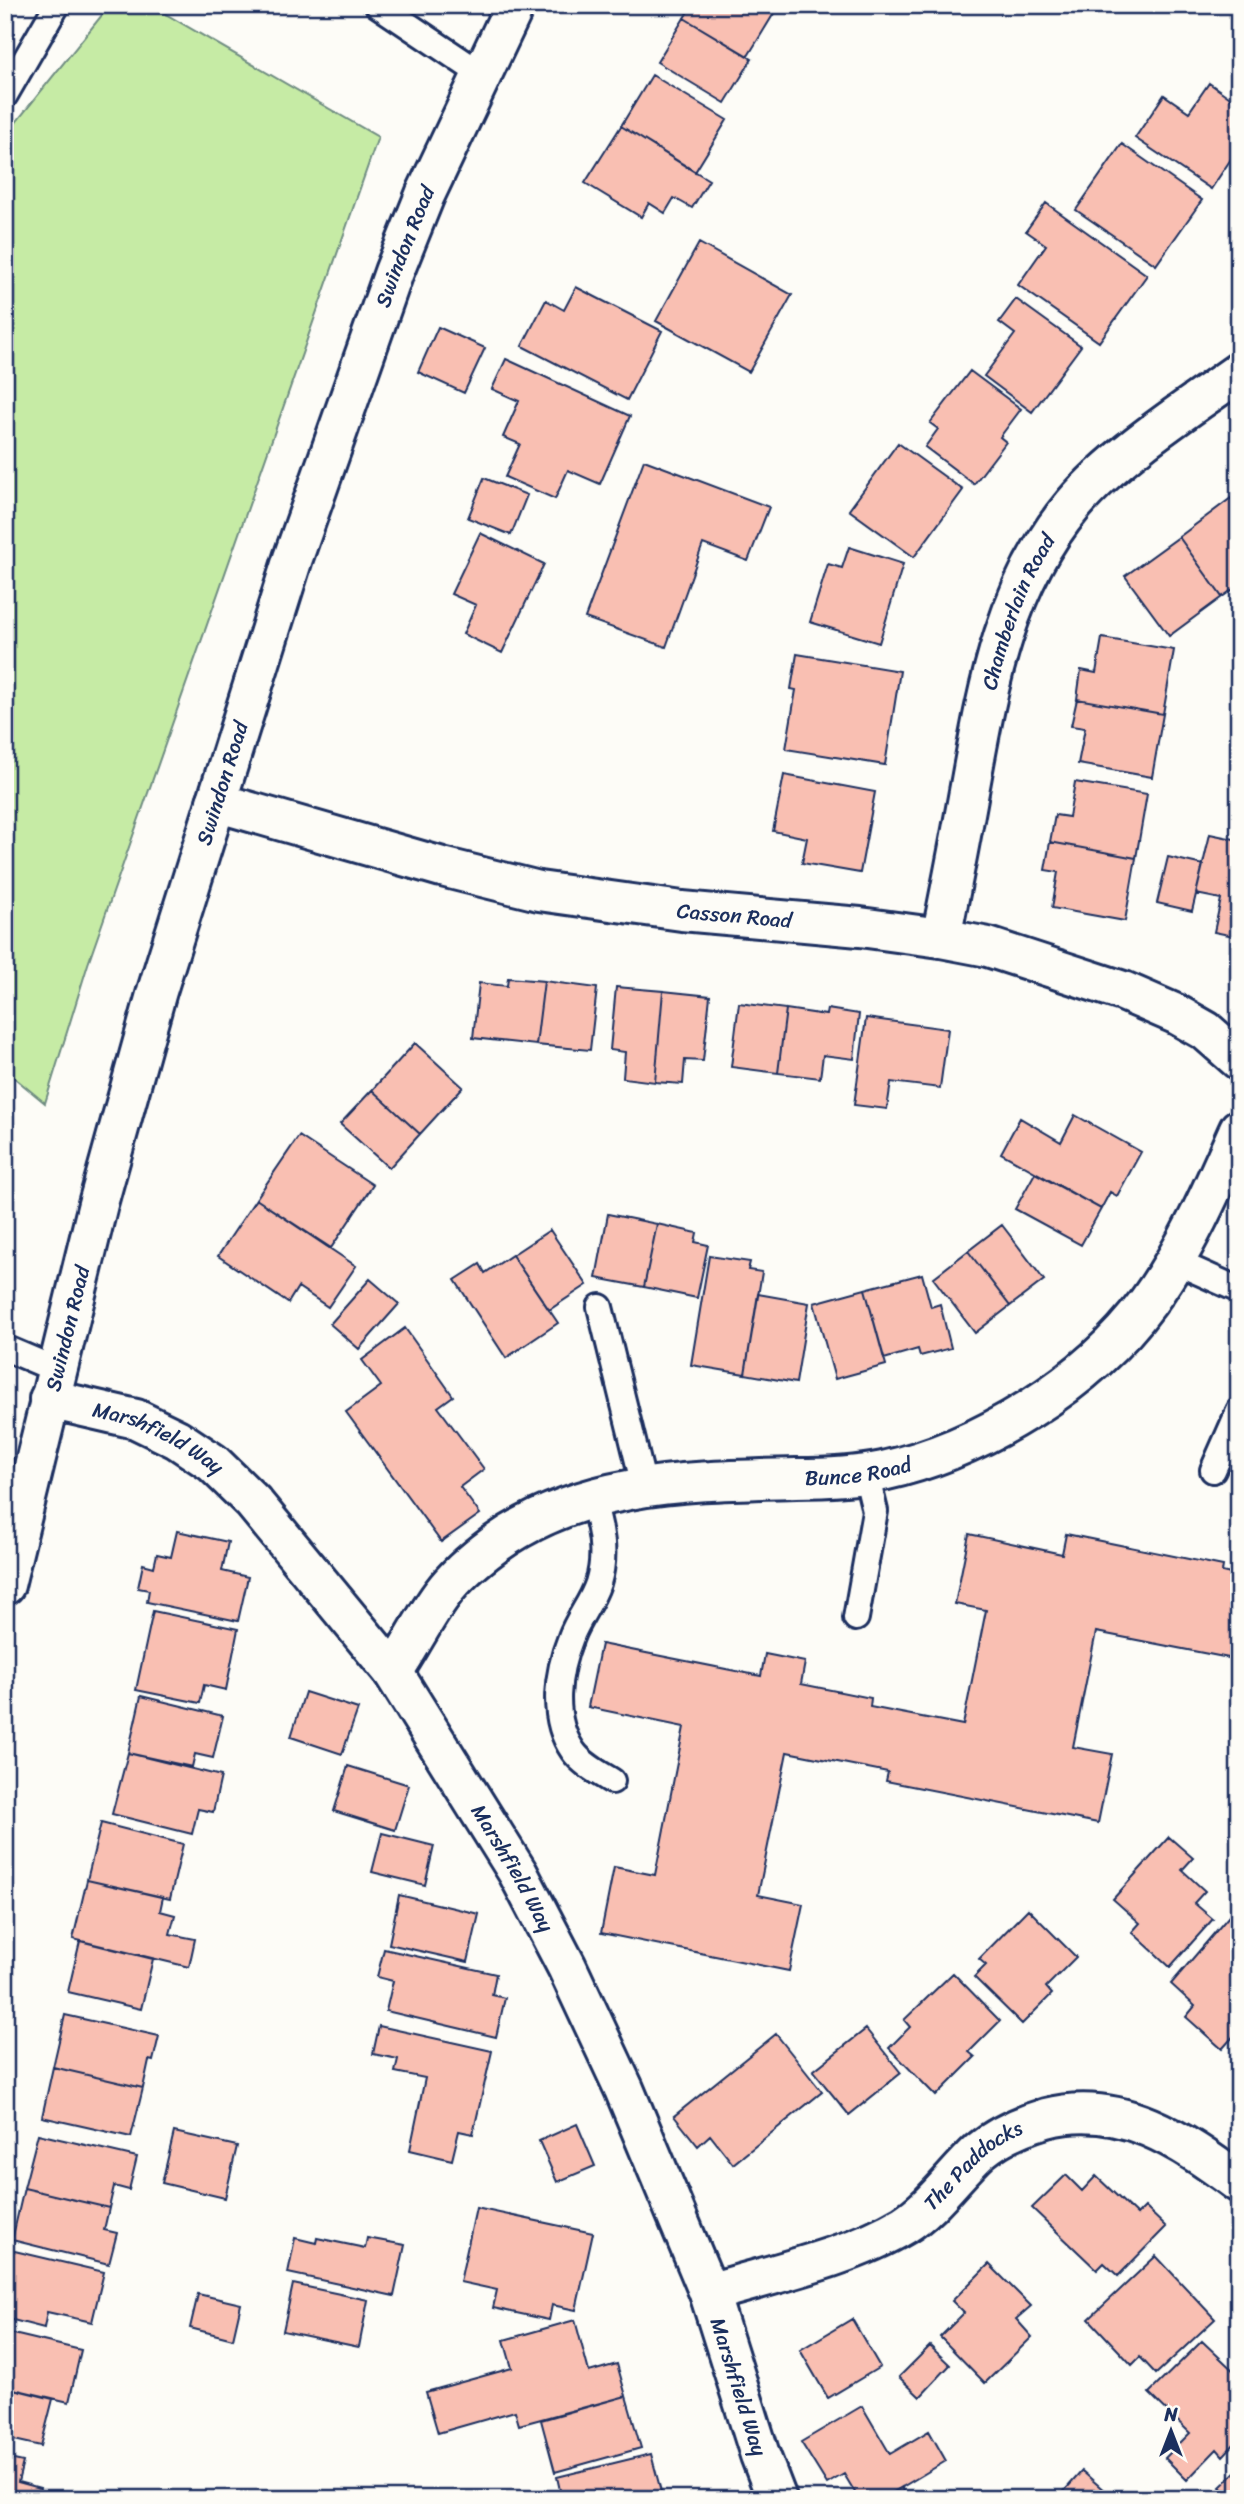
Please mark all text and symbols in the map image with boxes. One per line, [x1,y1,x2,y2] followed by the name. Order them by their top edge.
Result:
[364,177,447,313] street label: Swindon Road
[970,524,1067,694] street label: Chamberlain Road
[185,715,260,850] street label: Swindon Road
[675,892,795,940] street label: Casson Road
[34,1260,102,1395] street label: Swindon Road
[89,1391,234,1484] street label: Marshfield Way
[805,1445,918,1497] street label: Bunce Road
[460,1796,565,1939] street label: Marshfield Way
[914,2109,1029,2220] street label: The Paddocks
[699,2313,778,2461] street label: Marshfield Way
[1136,2396,1206,2466] north arrow
[1163,2398,1178,2431] text: N

